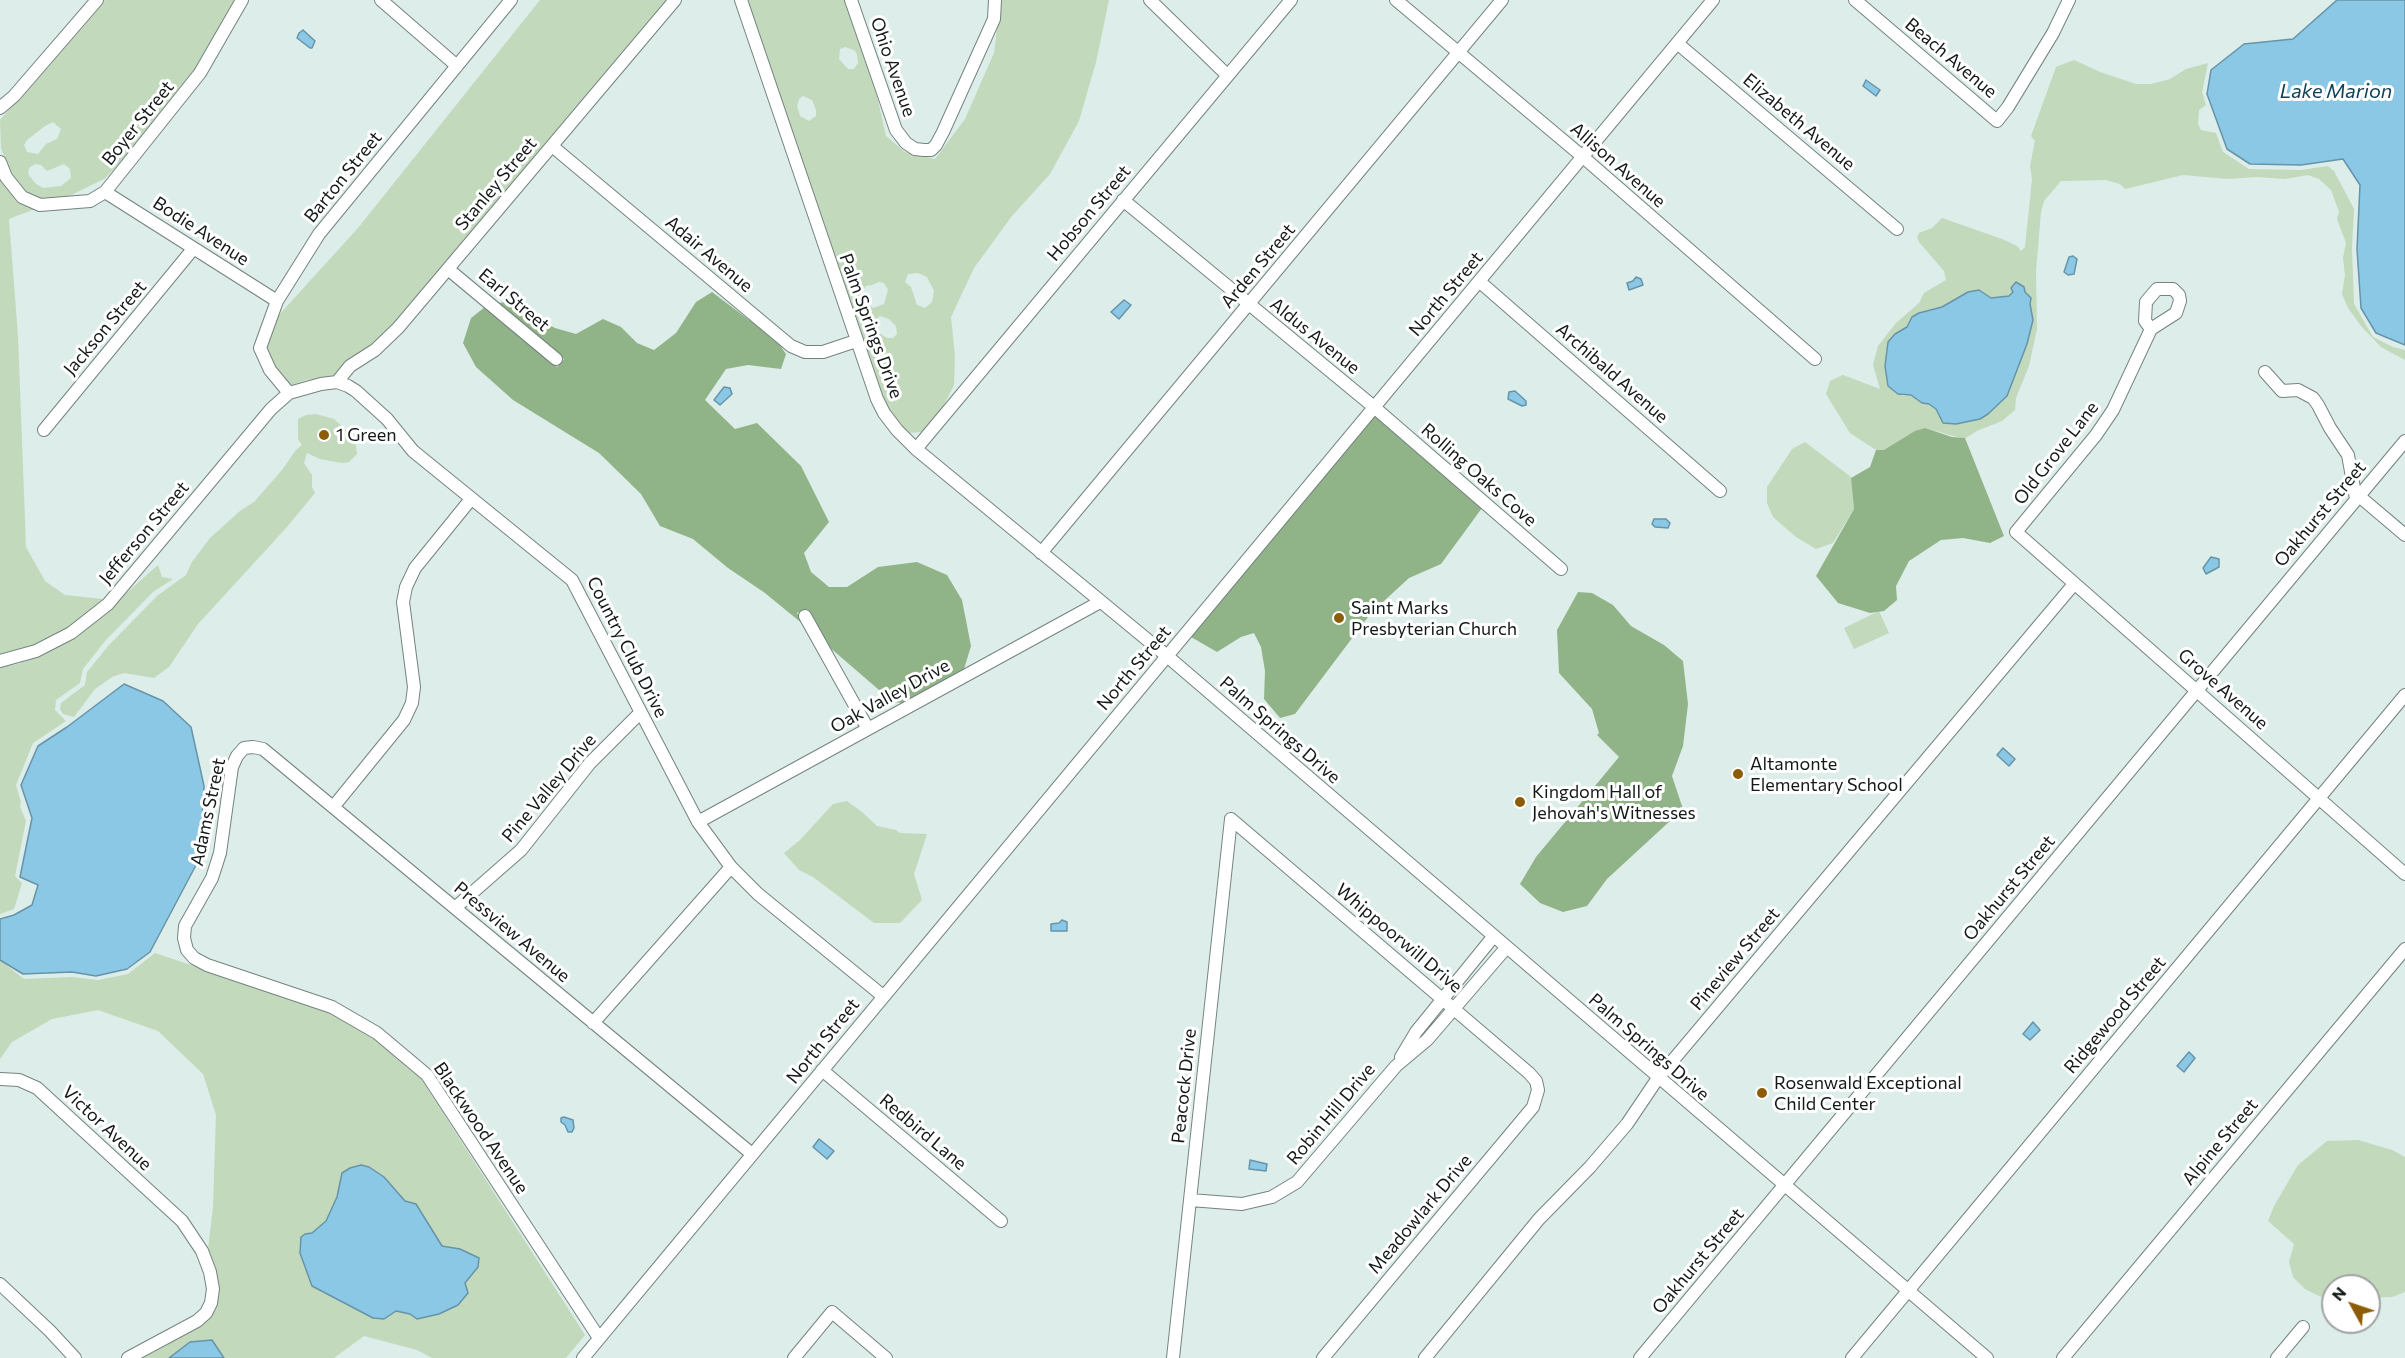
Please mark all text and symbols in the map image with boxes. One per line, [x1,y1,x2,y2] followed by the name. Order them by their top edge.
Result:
[1901,13,2001,103] street label: Beach Avenue
[866,14,920,120] street label: Ohio Avenue
[1739,69,1859,175] street label: Elizabeth Avenue
[97,77,179,169] street label: Boyer Street
[2280,79,2392,103] water label: Lake Marion
[1566,118,1670,212] street label: Allison Avenue
[300,127,386,227] street label: Barton Street
[451,133,541,235] street label: Stanley Street
[1043,161,1135,265] street label: Hobson Street
[149,192,253,270] street label: Bodie Avenue
[661,211,757,297] street label: Adair Avenue
[1216,219,1300,313] street label: Arden Street
[1404,247,1488,341] street label: North Street
[835,251,907,401] street label: Palm Springs Drive
[474,264,554,336] street label: Earl Street
[59,276,151,380] street label: Jackson Street
[1266,293,1364,379] street label: Aldus Avenue
[1551,318,1673,428] street label: Archibald Avenue
[2009,397,2103,509] street label: Old Grove Lane
[1417,419,1541,531] street label: Rolling Oaks Cove
[336,424,397,446] place label: 1 Green
[317,428,331,442] marker: 1 Green
[2270,457,2370,571] street label: Oakhurst Street
[95,477,193,589] street label: Jefferson Street
[582,573,672,721] street label: Country Club Drive
[1351,597,1517,640] place label: Saint Marks Presbyterian Church
[1332,611,1346,625] marker: Saint Marks Presbyterian Church
[1092,621,1176,715] street label: North Street
[2174,644,2272,734] street label: Grove Avenue
[827,654,953,738] street label: Oak Valley Drive
[1215,672,1345,788] street label: Palm Springs Drive
[497,729,601,847] street label: Pine Valley Drive
[1750,753,1903,795] place label: Altamonte Elementary School
[186,756,230,868] street label: Adams Street
[1731,767,1745,781] marker: Altamonte Elementary School
[1532,781,1696,824] place label: Kingdom Hall of Jehovah's Witnesses
[1513,795,1527,809] marker: Kingdom Hall of Jehovah's Witnesses
[1959,831,2059,945] street label: Oakhurst Street
[450,877,574,987] street label: Pressview Avenue
[1331,879,1467,997] street label: Whippoorwill Drive
[1686,903,1784,1015] street label: Pineview Street
[2060,952,2170,1078] street label: Ridgewood Street
[1584,989,1714,1105] street label: Palm Springs Drive
[782,994,864,1088] street label: North Street
[1167,1028,1201,1144] street label: Peacock Drive
[429,1058,533,1198] street label: Blackwood Avenue
[1282,1059,1380,1169] street label: Robin Hill Drive
[1774,1072,1962,1114] place label: Rosenwald Exceptional Child Center
[58,1081,156,1175] street label: Victor Avenue
[1755,1086,1769,1100] marker: Rosenwald Exceptional Child Center
[875,1089,971,1175] street label: Redbird Lane
[2178,1094,2262,1190] street label: Alpine Street
[1364,1150,1476,1278] street label: Meadowlark Drive
[1648,1204,1748,1318] street label: Oakhurst Street
[2321,1274,2381,1334] north arrow
[2327,1283,2349,1304] text: N

